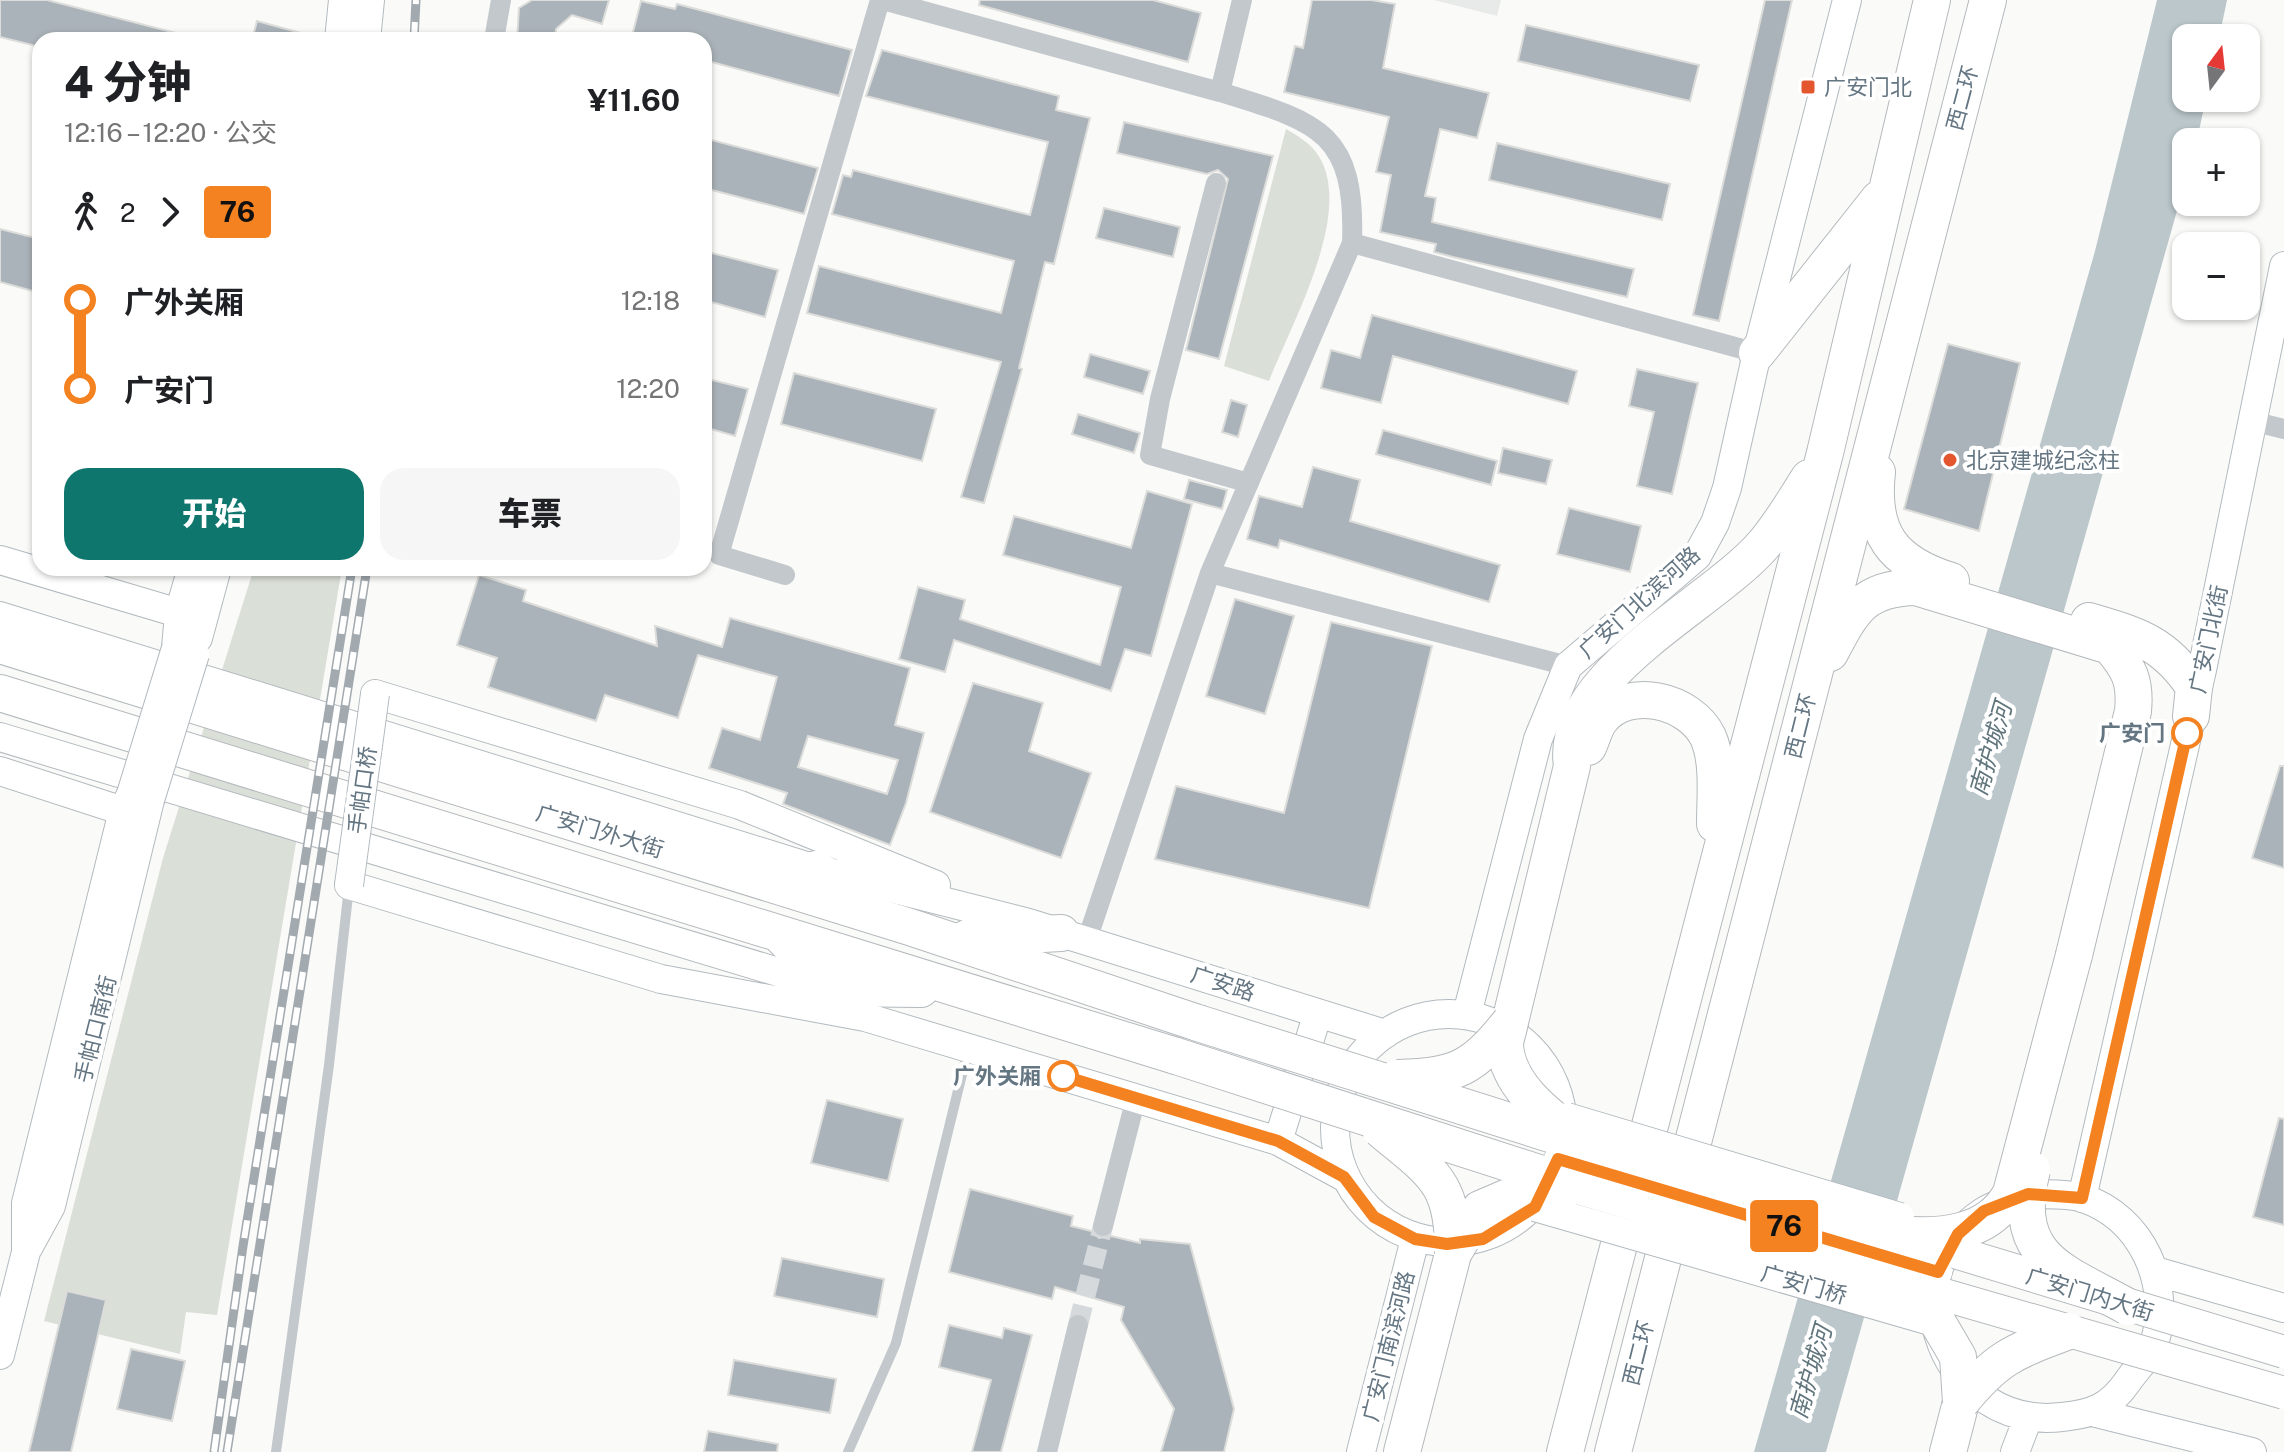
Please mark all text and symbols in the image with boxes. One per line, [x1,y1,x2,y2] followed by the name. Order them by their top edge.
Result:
[2172,24,2260,112] north arrow
[2172,24,2260,320] map controls
[64,56,191,108] text: 4 分钟
[1941,63,1983,133] street label: 西二环
[1824,74,1912,100] place label: 广安门北
[1799,78,1817,96] marker: 广安门北
[587,82,680,118] text: ¥11.60
[64,117,277,148] text: 12:16 – 12:20 · 公交
[2172,128,2260,216] button: +
[64,190,108,234] icon: walk
[148,190,192,234] icon: forward
[220,195,255,228] text: 76
[120,197,136,228] text: 2
[2172,232,2260,320] button: −
[124,284,244,320] text: 广外关厢
[621,285,680,316] text: 12:18
[124,372,214,408] text: 广安门
[616,373,680,404] text: 12:20
[1966,447,2120,473] place label: 北京建城纪念柱
[1941,451,1959,469] marker: 北京建城纪念柱
[64,468,364,560] button: 开始
[380,468,680,560] button: 车票
[1573,541,1705,663] street label: 广安门北滨河路
[2184,582,2232,696] street label: 广安门北街
[1779,691,1821,761] street label: 西二环
[1963,695,2018,799] water label: 南护城河
[2172,718,2202,748] marker: 广安门
[2099,720,2165,746] place label: 广安门
[343,745,381,835] street label: 手帕口桥
[533,799,667,863] street label: 广安门外大街
[1188,960,1258,1006] street label: 广安路
[69,972,121,1086] street label: 手帕口南街
[1048,1061,1078,1091] marker: 广外关厢
[953,1063,1041,1089] place label: 广外关厢
[1748,1200,1820,1252] line badge: 76
[1766,1209,1802,1242] text: 76
[1758,1259,1850,1309] street label: 广安门桥
[2023,1262,2157,1326] street label: 广安门内大街
[1357,1268,1419,1424] street label: 广安门南滨河路
[1617,1318,1659,1388] street label: 西二环
[1783,1318,1838,1422] water label: 南护城河

